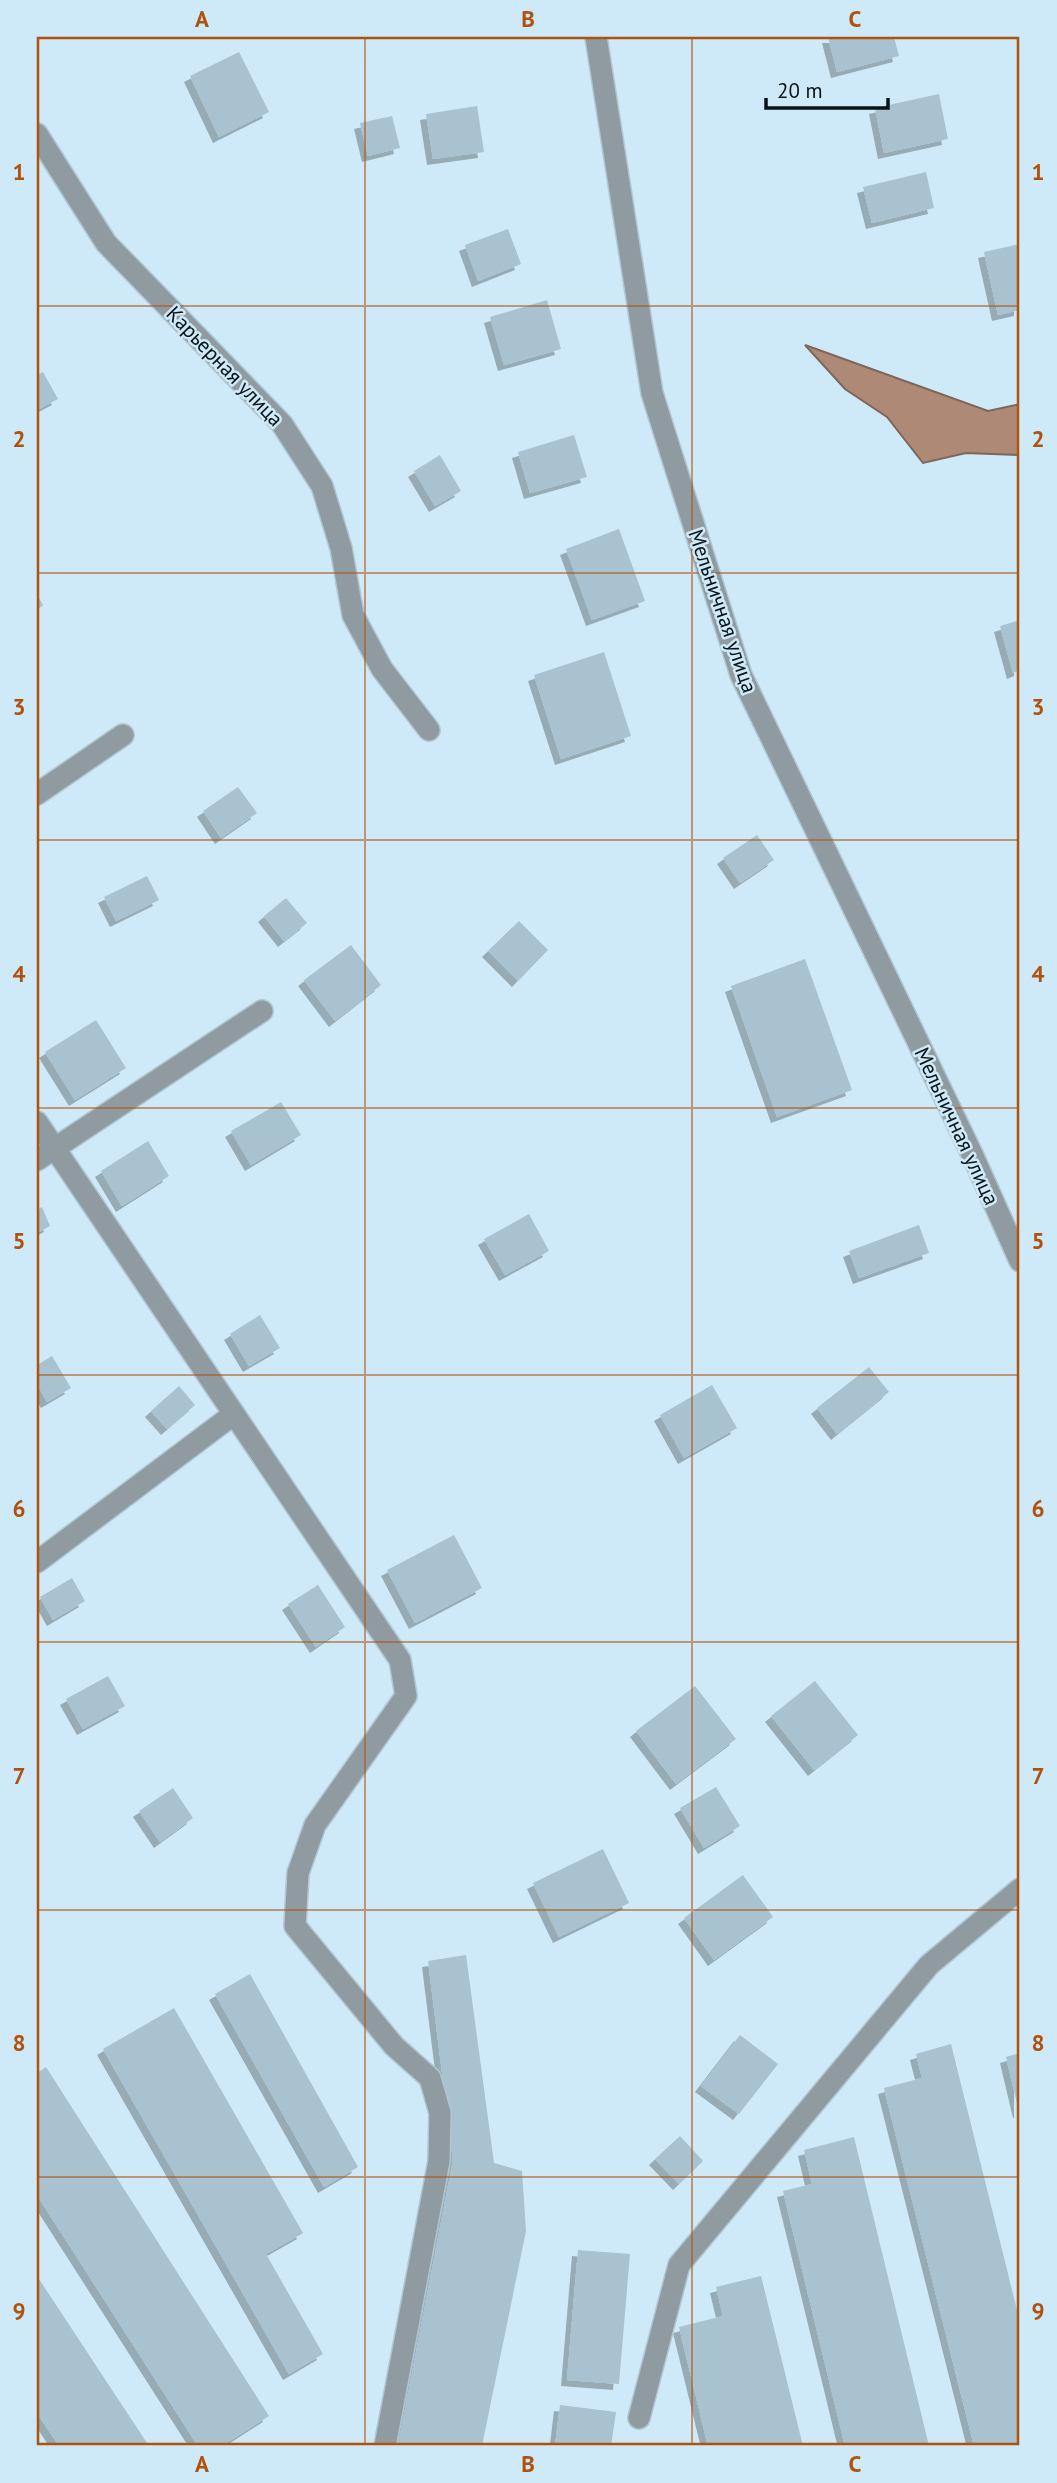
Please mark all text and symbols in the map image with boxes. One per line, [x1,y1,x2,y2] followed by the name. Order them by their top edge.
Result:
[195,4,209,33] text: A
[521,4,535,33] text: B
[849,4,862,33] text: C
[766,66,889,110] scale bar
[777,77,823,104] text: 20 m
[12,157,26,186] text: 1
[1031,157,1045,186] text: 1
[161,300,289,432] street label: Карьерная улица
[12,424,26,453] text: 2
[1031,424,1045,453] text: 2
[682,526,764,696] street label: Мельничная улица
[12,692,26,721] text: 3
[1031,692,1045,721] text: 3
[12,959,26,988] text: 4
[1031,959,1045,988] text: 4
[909,1043,1005,1209] street label: Мельничная улица
[12,1226,26,1255] text: 5
[1031,1226,1045,1255] text: 5
[12,1494,26,1523] text: 6
[1031,1494,1045,1523] text: 6
[12,1761,26,1790] text: 7
[1031,1761,1045,1790] text: 7
[12,2028,26,2057] text: 8
[1031,2028,1045,2057] text: 8
[12,2296,26,2325] text: 9
[1031,2296,1045,2325] text: 9
[195,2449,209,2478] text: A
[521,2449,535,2478] text: B
[849,2449,862,2478] text: C

